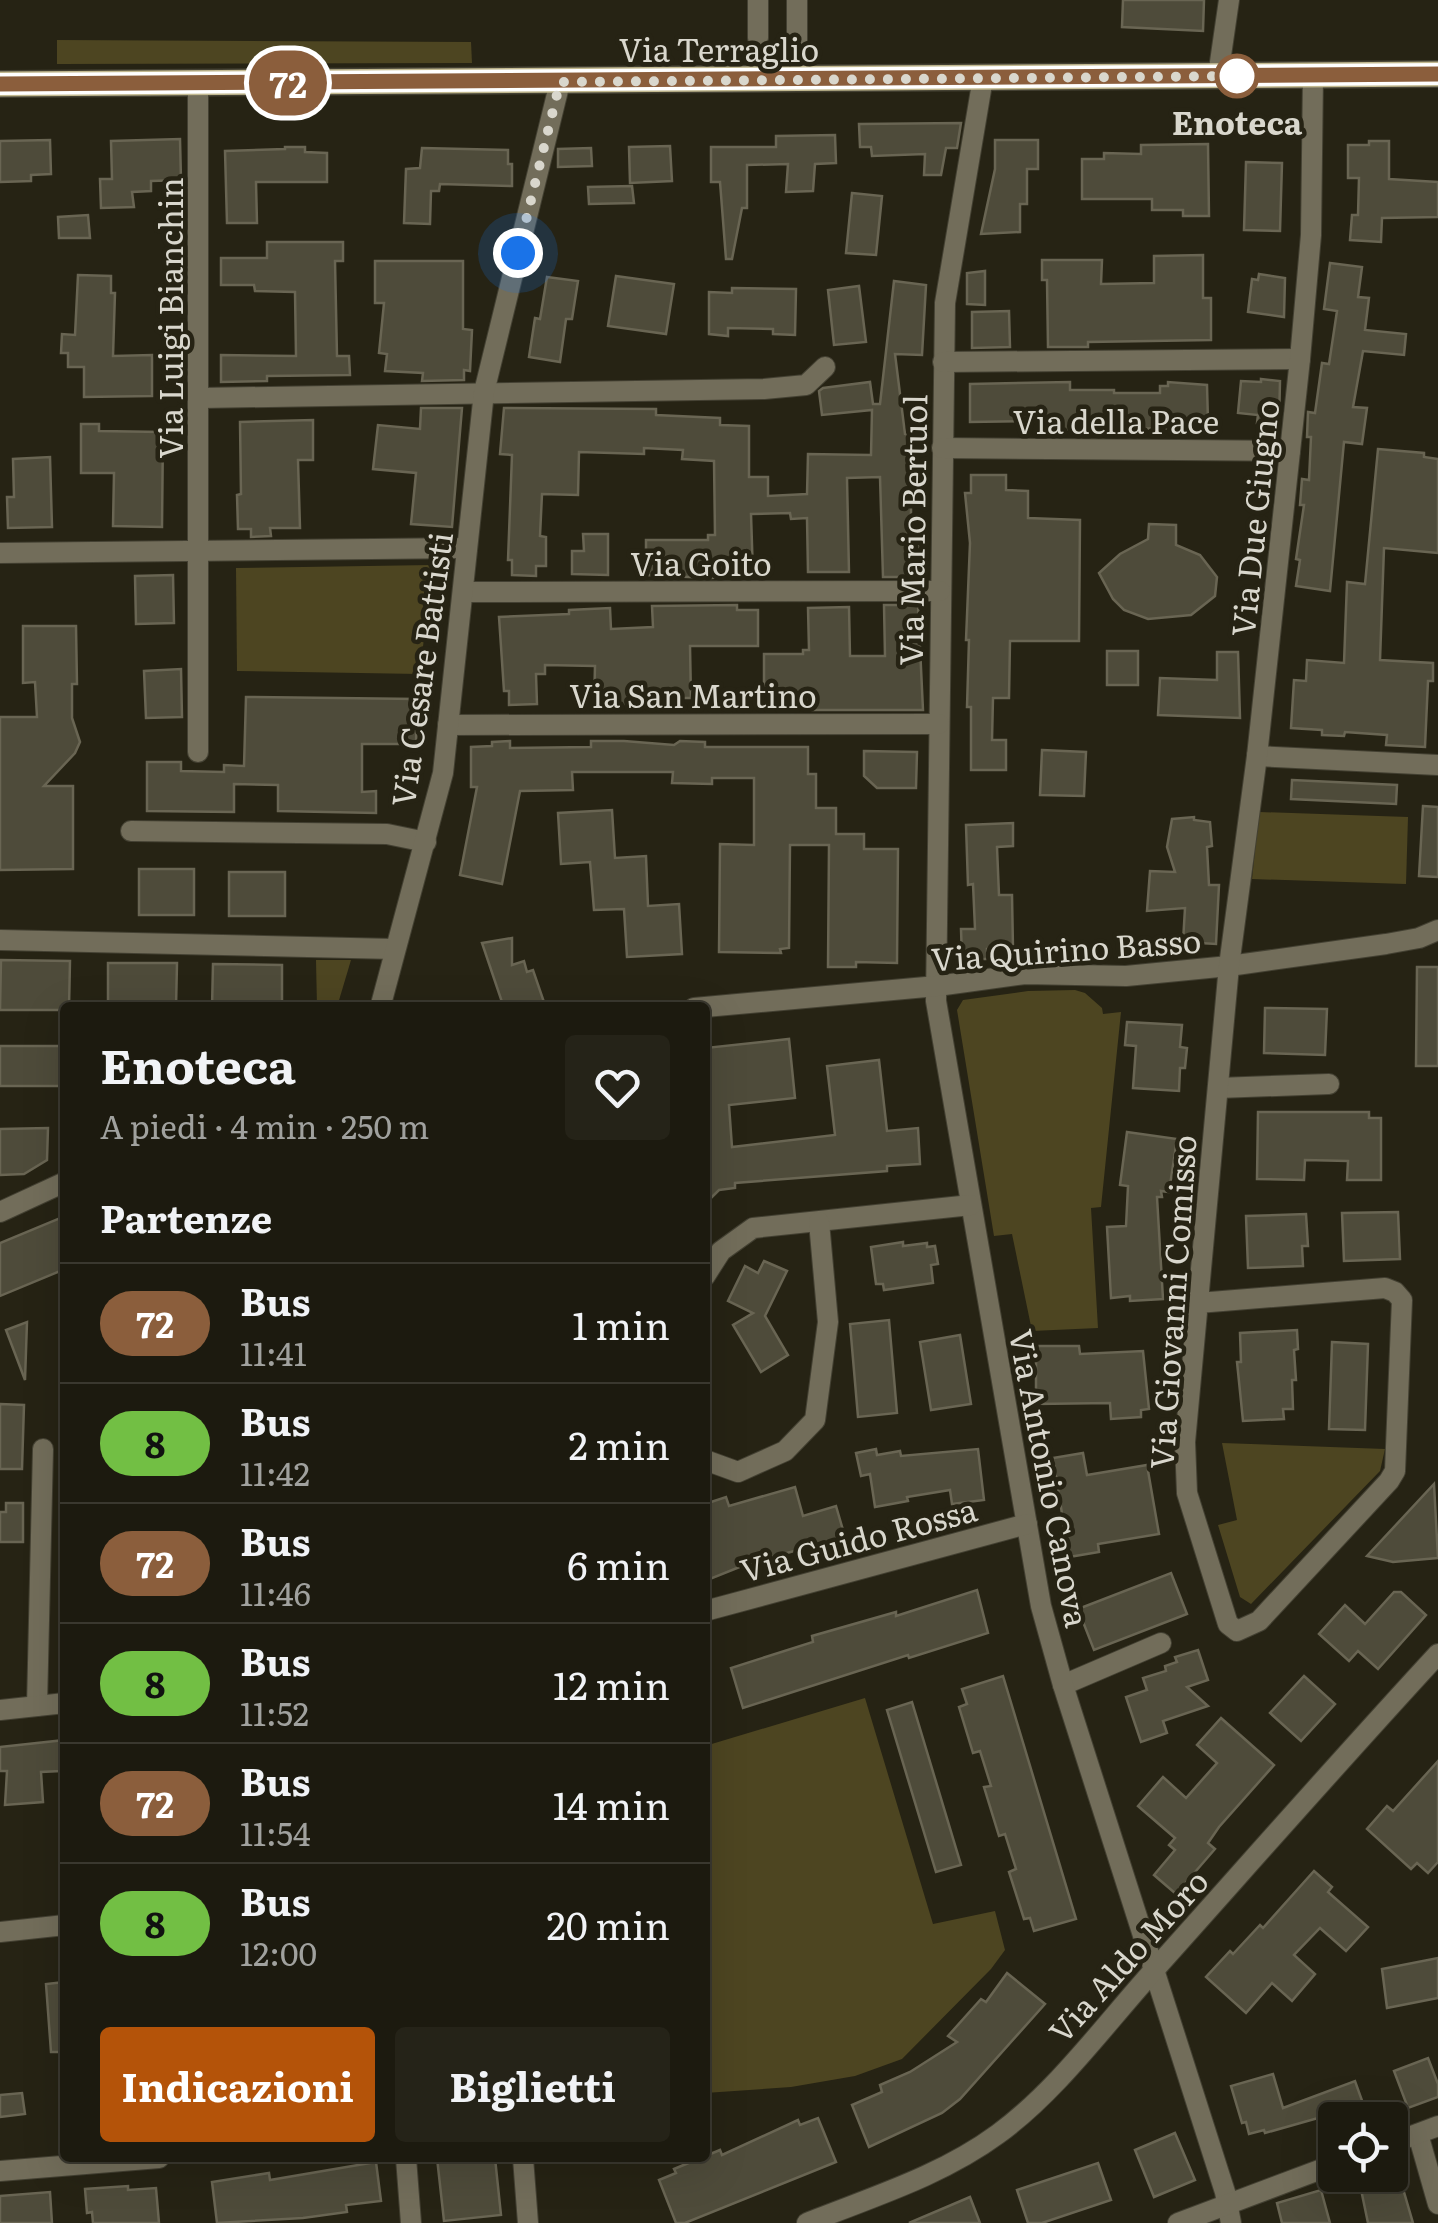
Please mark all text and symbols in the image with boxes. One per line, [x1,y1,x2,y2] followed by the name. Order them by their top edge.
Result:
[619,24,819,72] street label: Via Terraglio
[243,51,333,116] line badge: 72
[1216,55,1258,97] marker: Enoteca
[269,57,307,109] text: 72
[1172,97,1303,145] place label: Enoteca
[145,177,193,459] street label: Via Luigi Bianchin
[493,228,543,278] your location
[885,394,937,666] street label: Via Mario Bertuol
[1013,396,1219,444] street label: Via della Pace
[1217,397,1289,639] street label: Via Due Giugno
[377,529,463,809] street label: Via Cesare Battisti
[630,538,772,586] street label: Via Goito
[569,670,817,718] street label: Via San Martino
[929,915,1203,981] street label: Via Quirino Basso
[100,1028,296,1099] text: Enoteca
[565,1035,670,1140] button: heart
[100,1101,429,1149] text: A piedi · 4 min · 250 m
[1135,1133,1207,1471] street label: Via Giovanni Comisso
[100,1188,272,1245] text: Partenze
[240,1271,311,1328] text: Bus
[572,1295,670,1352] text: 1 min
[136,1297,174,1349] text: 72
[999,1325,1104,1632] street label: Via Antonio Canova
[240,1328,307,1376] text: 11:41
[240,1391,311,1448] text: Bus
[568,1415,670,1472] text: 2 min
[145,1417,165,1469] text: 8
[240,1448,310,1496] text: 11:42
[734,1483,983,1593] street label: Via Guido Rossa
[240,1511,311,1568] text: Bus
[567,1535,670,1592] text: 6 min
[136,1537,174,1589] text: 72
[240,1568,311,1616] text: 11:46
[240,1631,311,1688] text: Bus
[553,1655,670,1712] text: 12 min
[145,1657,165,1709] text: 8
[240,1688,309,1736] text: 11:52
[240,1751,311,1808] text: Bus
[553,1775,670,1832] text: 14 min
[136,1777,174,1829] text: 72
[240,1808,311,1856] text: 11:54
[1036,1857,1218,2053] street label: Via Aldo Moro
[240,1871,311,1928] text: Bus
[546,1895,670,1952] text: 20 min
[145,1897,165,1949] text: 8
[240,1928,317,1976] text: 12:00
[100,2027,375,2142] button: Indicazioni
[395,2027,670,2142] button: Biglietti
[1318,2102,1408,2192] map controls
[1318,2102,1408,2192] button: locate

